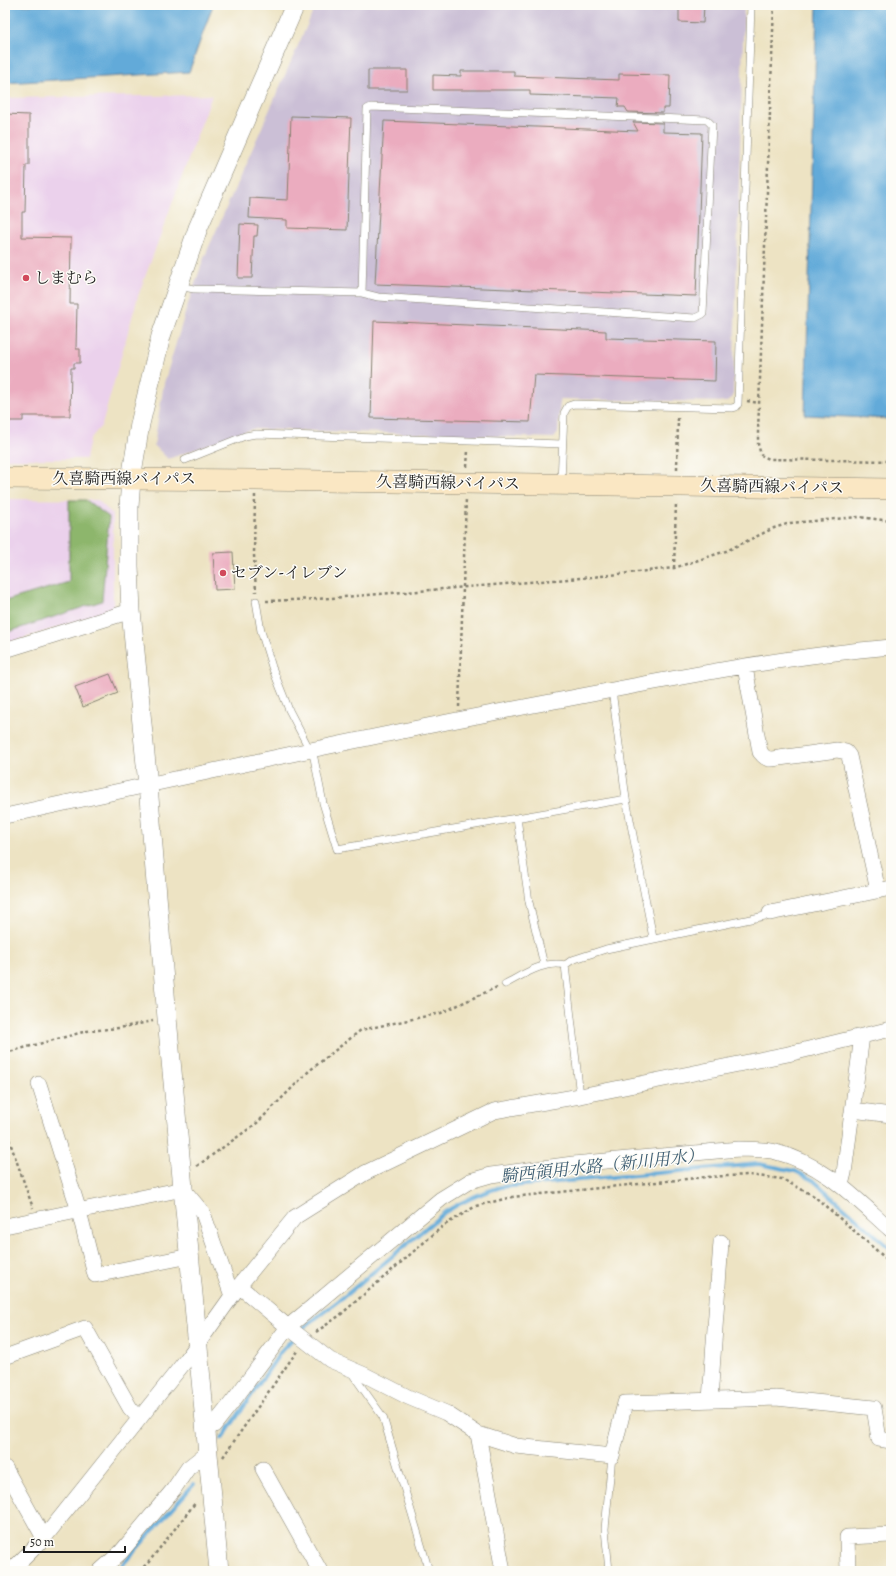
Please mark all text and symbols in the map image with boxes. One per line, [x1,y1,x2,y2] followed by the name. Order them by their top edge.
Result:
[34,267,98,289] place label: しまむら
[21,273,31,283] marker: しまむら
[52,468,196,490] street label: 久喜騎西線バイパス
[376,471,520,495] street label: 久喜騎西線バイパス
[700,475,844,499] street label: 久喜騎西線バイパス
[231,562,348,584] place label: セブン-イレブン
[218,568,228,578] marker: セブン-イレブン
[499,1144,705,1188] water label: 騎西領用水路（新川用水）
[24,1528,125,1554] scale bar
[30,1534,54,1550] text: 50 m

